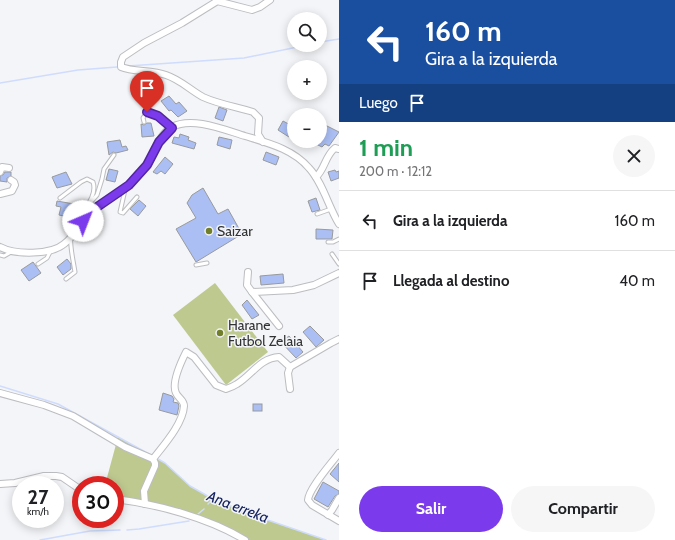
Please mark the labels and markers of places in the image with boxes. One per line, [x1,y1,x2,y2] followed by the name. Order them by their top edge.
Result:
[130,71,164,112] pin
[217,222,253,240] place label: Saizar
[204,226,214,236] marker: Saizar
[228,316,303,350] place label: Harane Futbol Zelaia
[215,328,225,338] marker: Harane Futbol Zelaia

